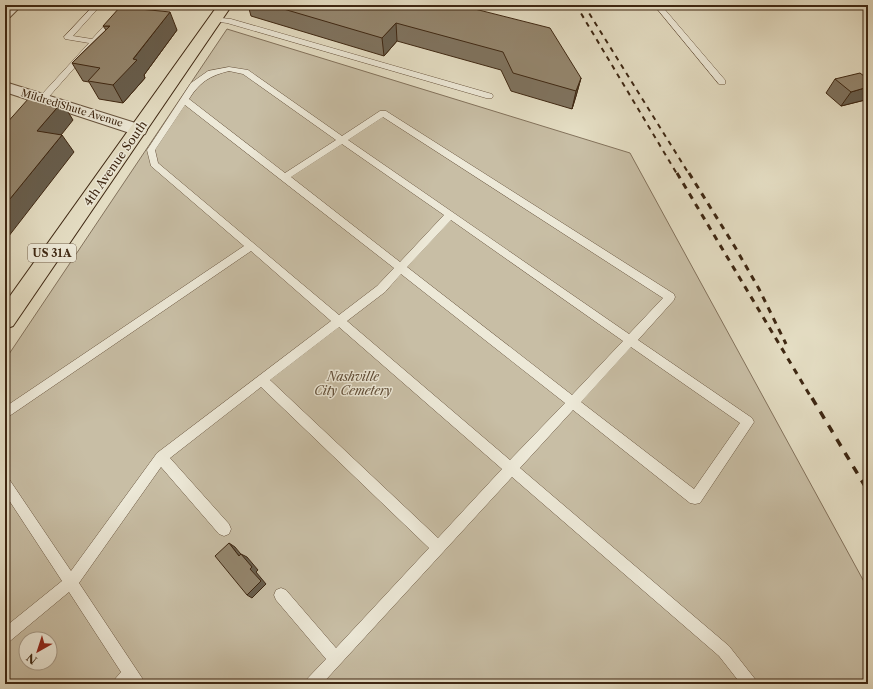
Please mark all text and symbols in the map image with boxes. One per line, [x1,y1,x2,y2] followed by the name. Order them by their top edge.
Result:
[19,86,125,130] street label: Mildred Shute Avenue
[80,117,150,209] street label: 4th Avenue South
[28,244,76,262] road number: US 31A
[314,369,392,398] park label: Nashville City Cemetery
[18,631,58,671] north arrow
[23,650,40,667] text: N

